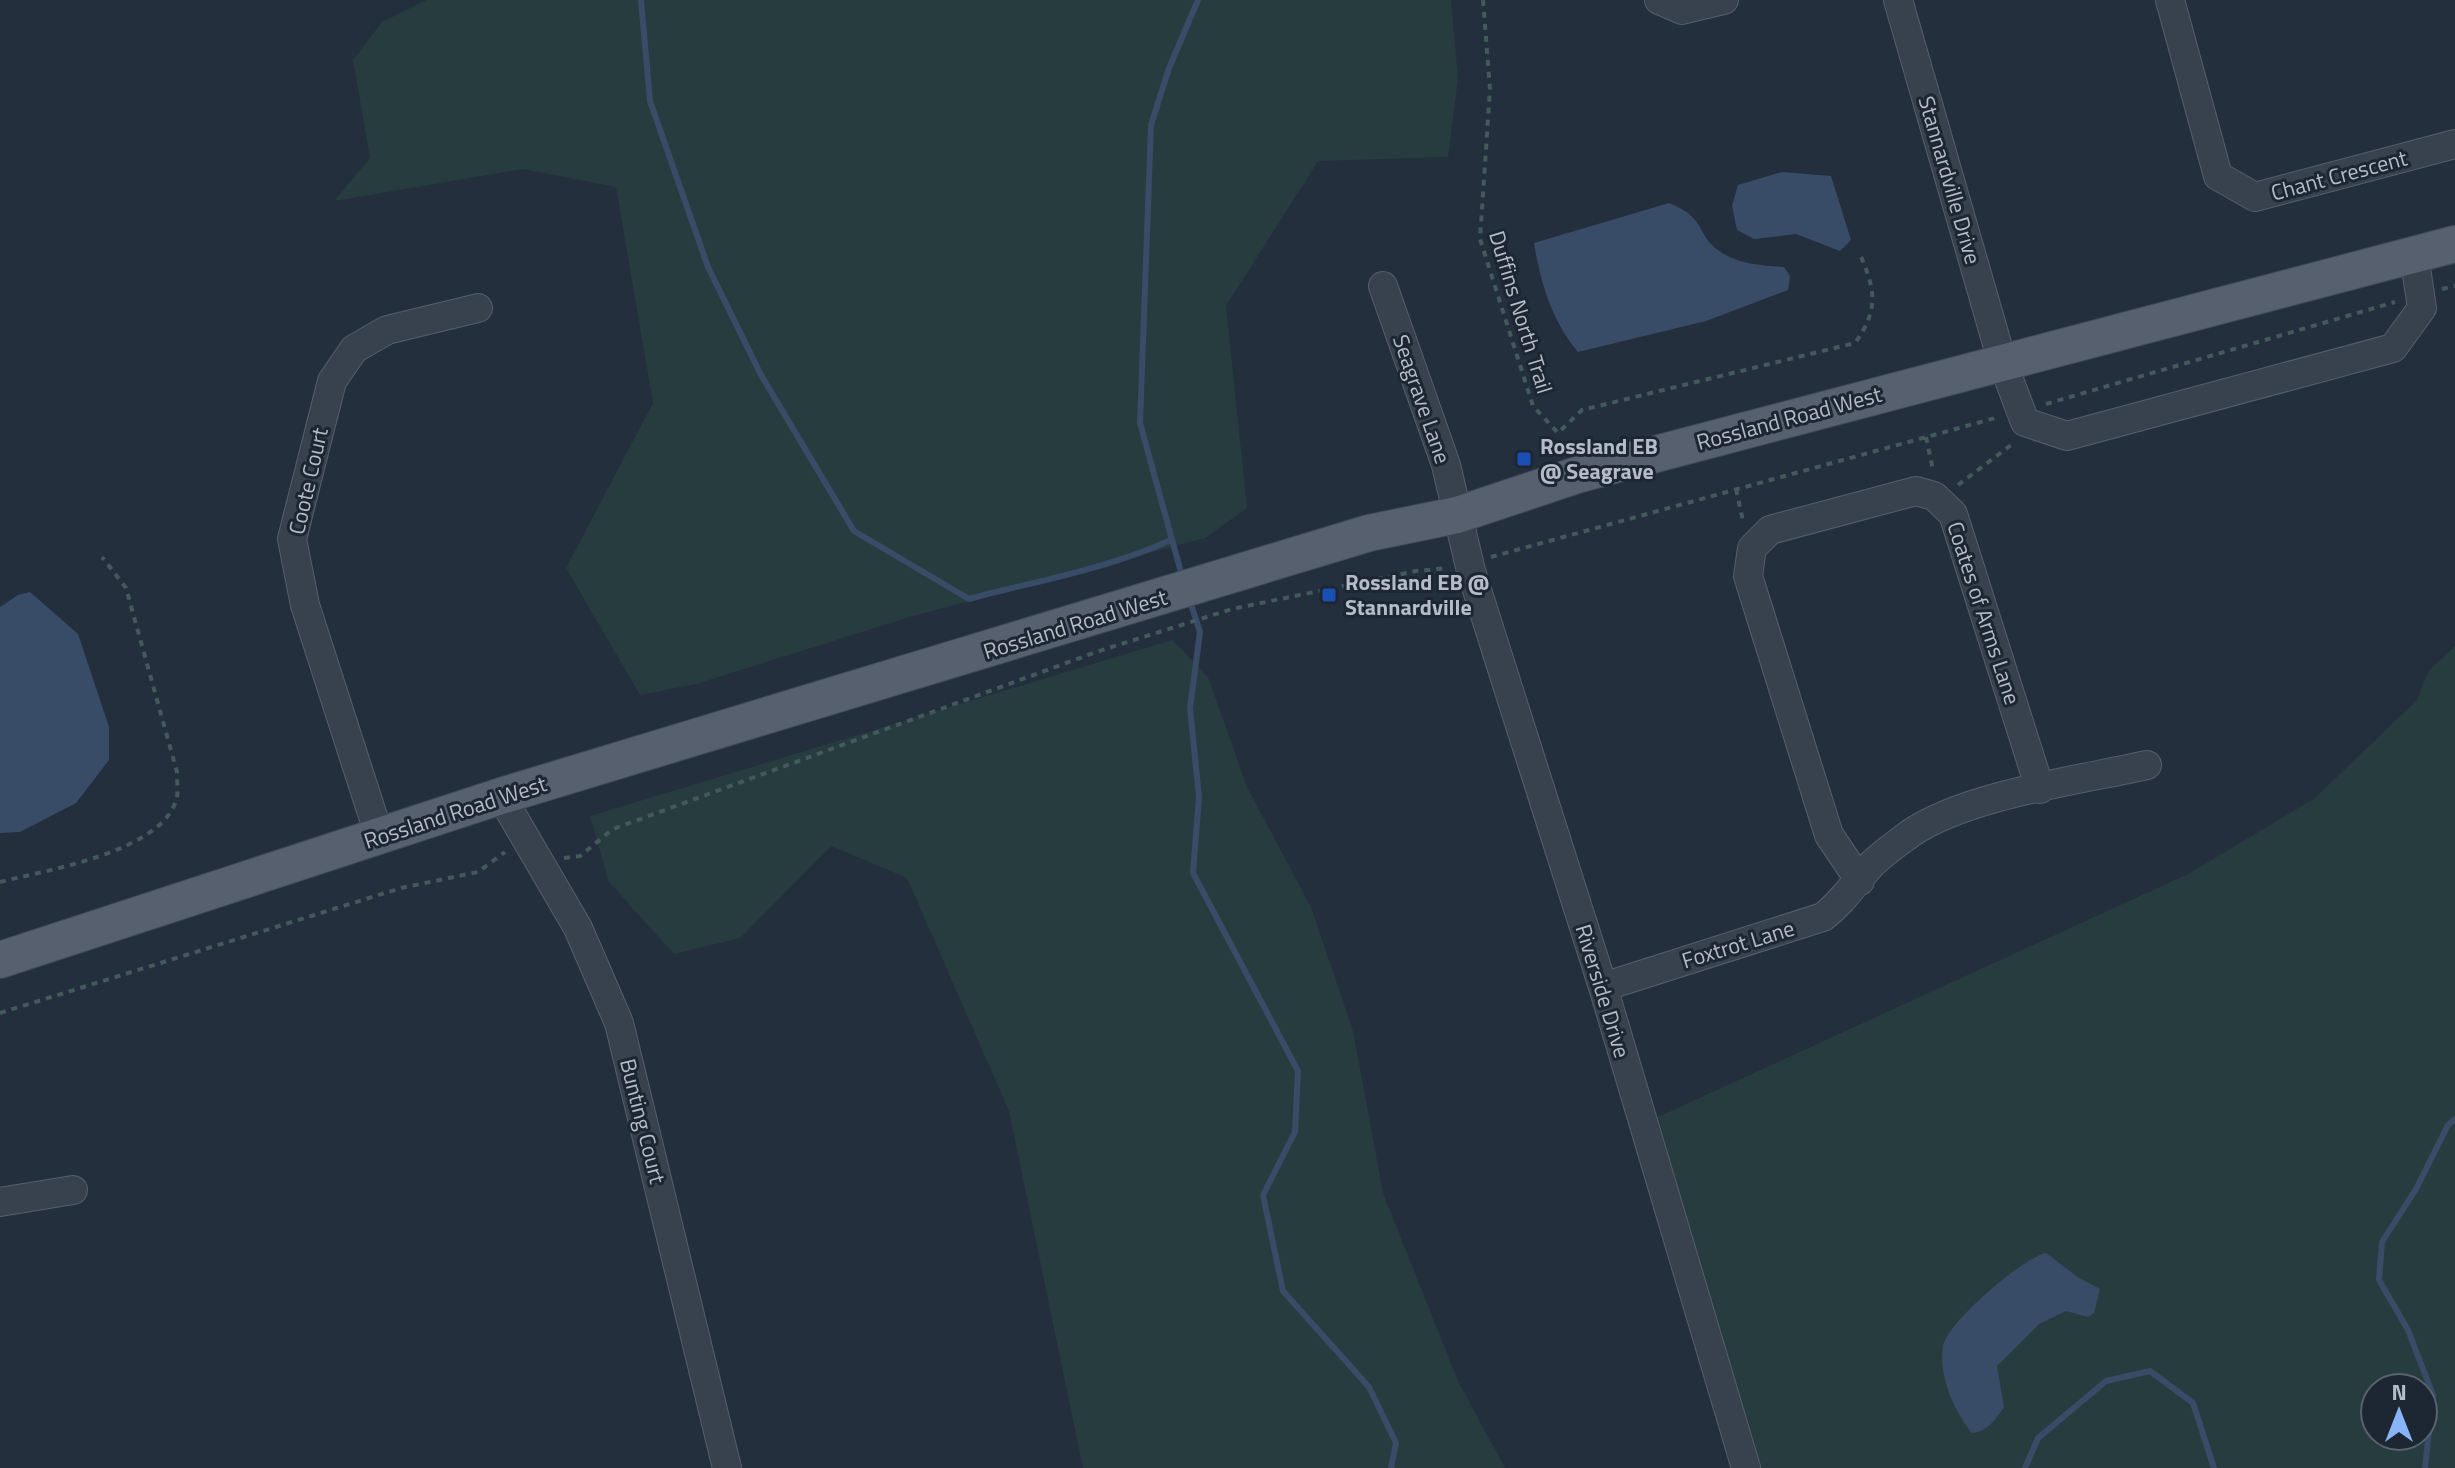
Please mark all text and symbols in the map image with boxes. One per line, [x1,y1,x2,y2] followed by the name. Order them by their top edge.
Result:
[1910,92,1990,268] street label: Stannardville Drive
[2267,140,2411,210] street label: Chant Crescent
[1480,226,1562,398] street label: Duffins North Trail
[1384,330,1460,468] street label: Seagrave Lane
[1693,377,1886,459] street label: Rossland Road West
[279,424,337,538] street label: Coote Court
[1540,429,1658,488] place label: Rossland EB @ Seagrave
[1515,450,1533,468] marker: Rossland EB @ Seagrave
[1938,517,2030,709] street label: Coates of Arms Lane
[1345,565,1489,624] place label: Rossland EB @ Stannardville
[979,580,1171,668] street label: Rossland Road West
[1320,586,1338,604] marker: Rossland EB @ Stannardville
[359,766,551,858] street label: Rossland Road West
[1677,911,1799,977] street label: Foxtrot Lane
[1567,920,1639,1062] street label: Riverside Drive
[611,1055,675,1187] street label: Bunting Court
[2359,1372,2439,1452] north arrow
[2391,1375,2407,1409] text: N

